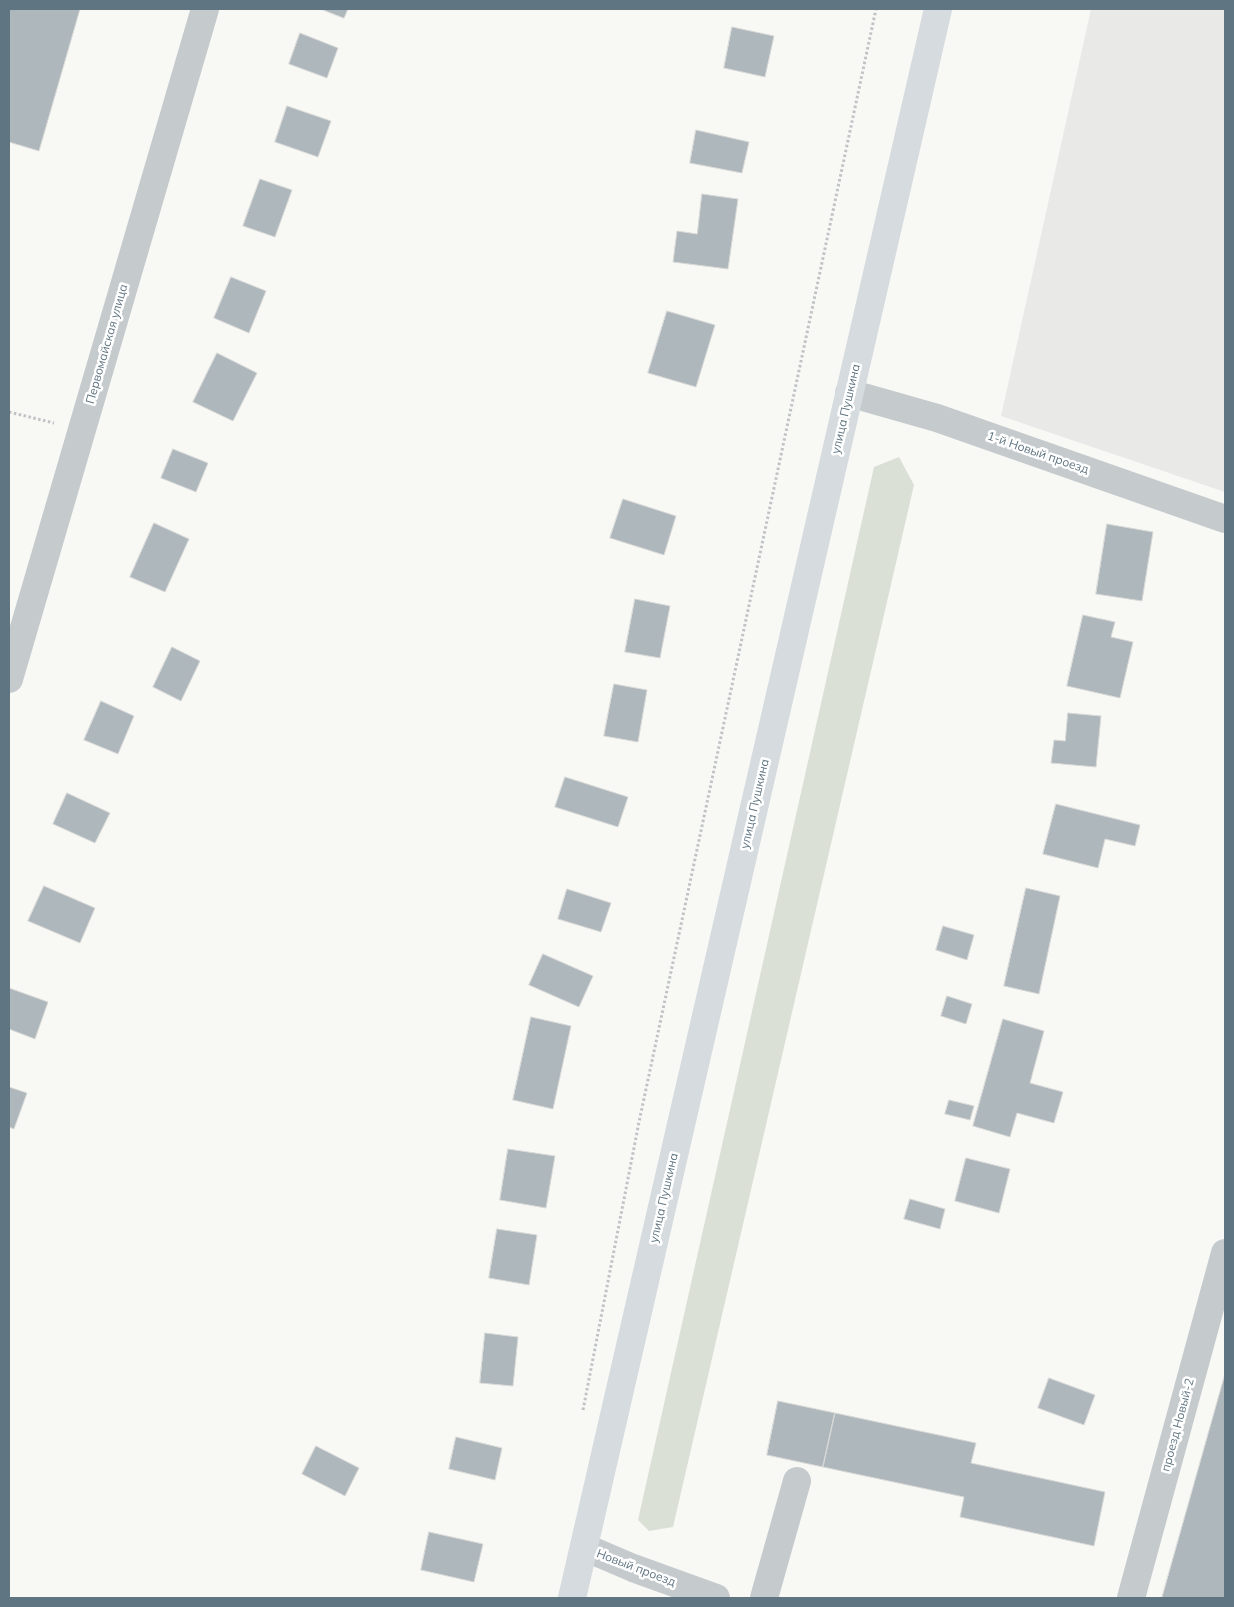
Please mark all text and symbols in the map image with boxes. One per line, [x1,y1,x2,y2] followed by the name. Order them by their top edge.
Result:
[83,282,131,406] street label: Первомайская улица
[829,363,863,455] street label: улица Пушкина
[985,429,1091,477] street label: 1-й Новый проезд
[738,758,772,850] street label: улица Пушкина
[647,1152,681,1244] street label: улица Пушкина
[1159,1377,1197,1473] street label: проезд Новый-2
[594,1546,678,1590] street label: Новый проезд

